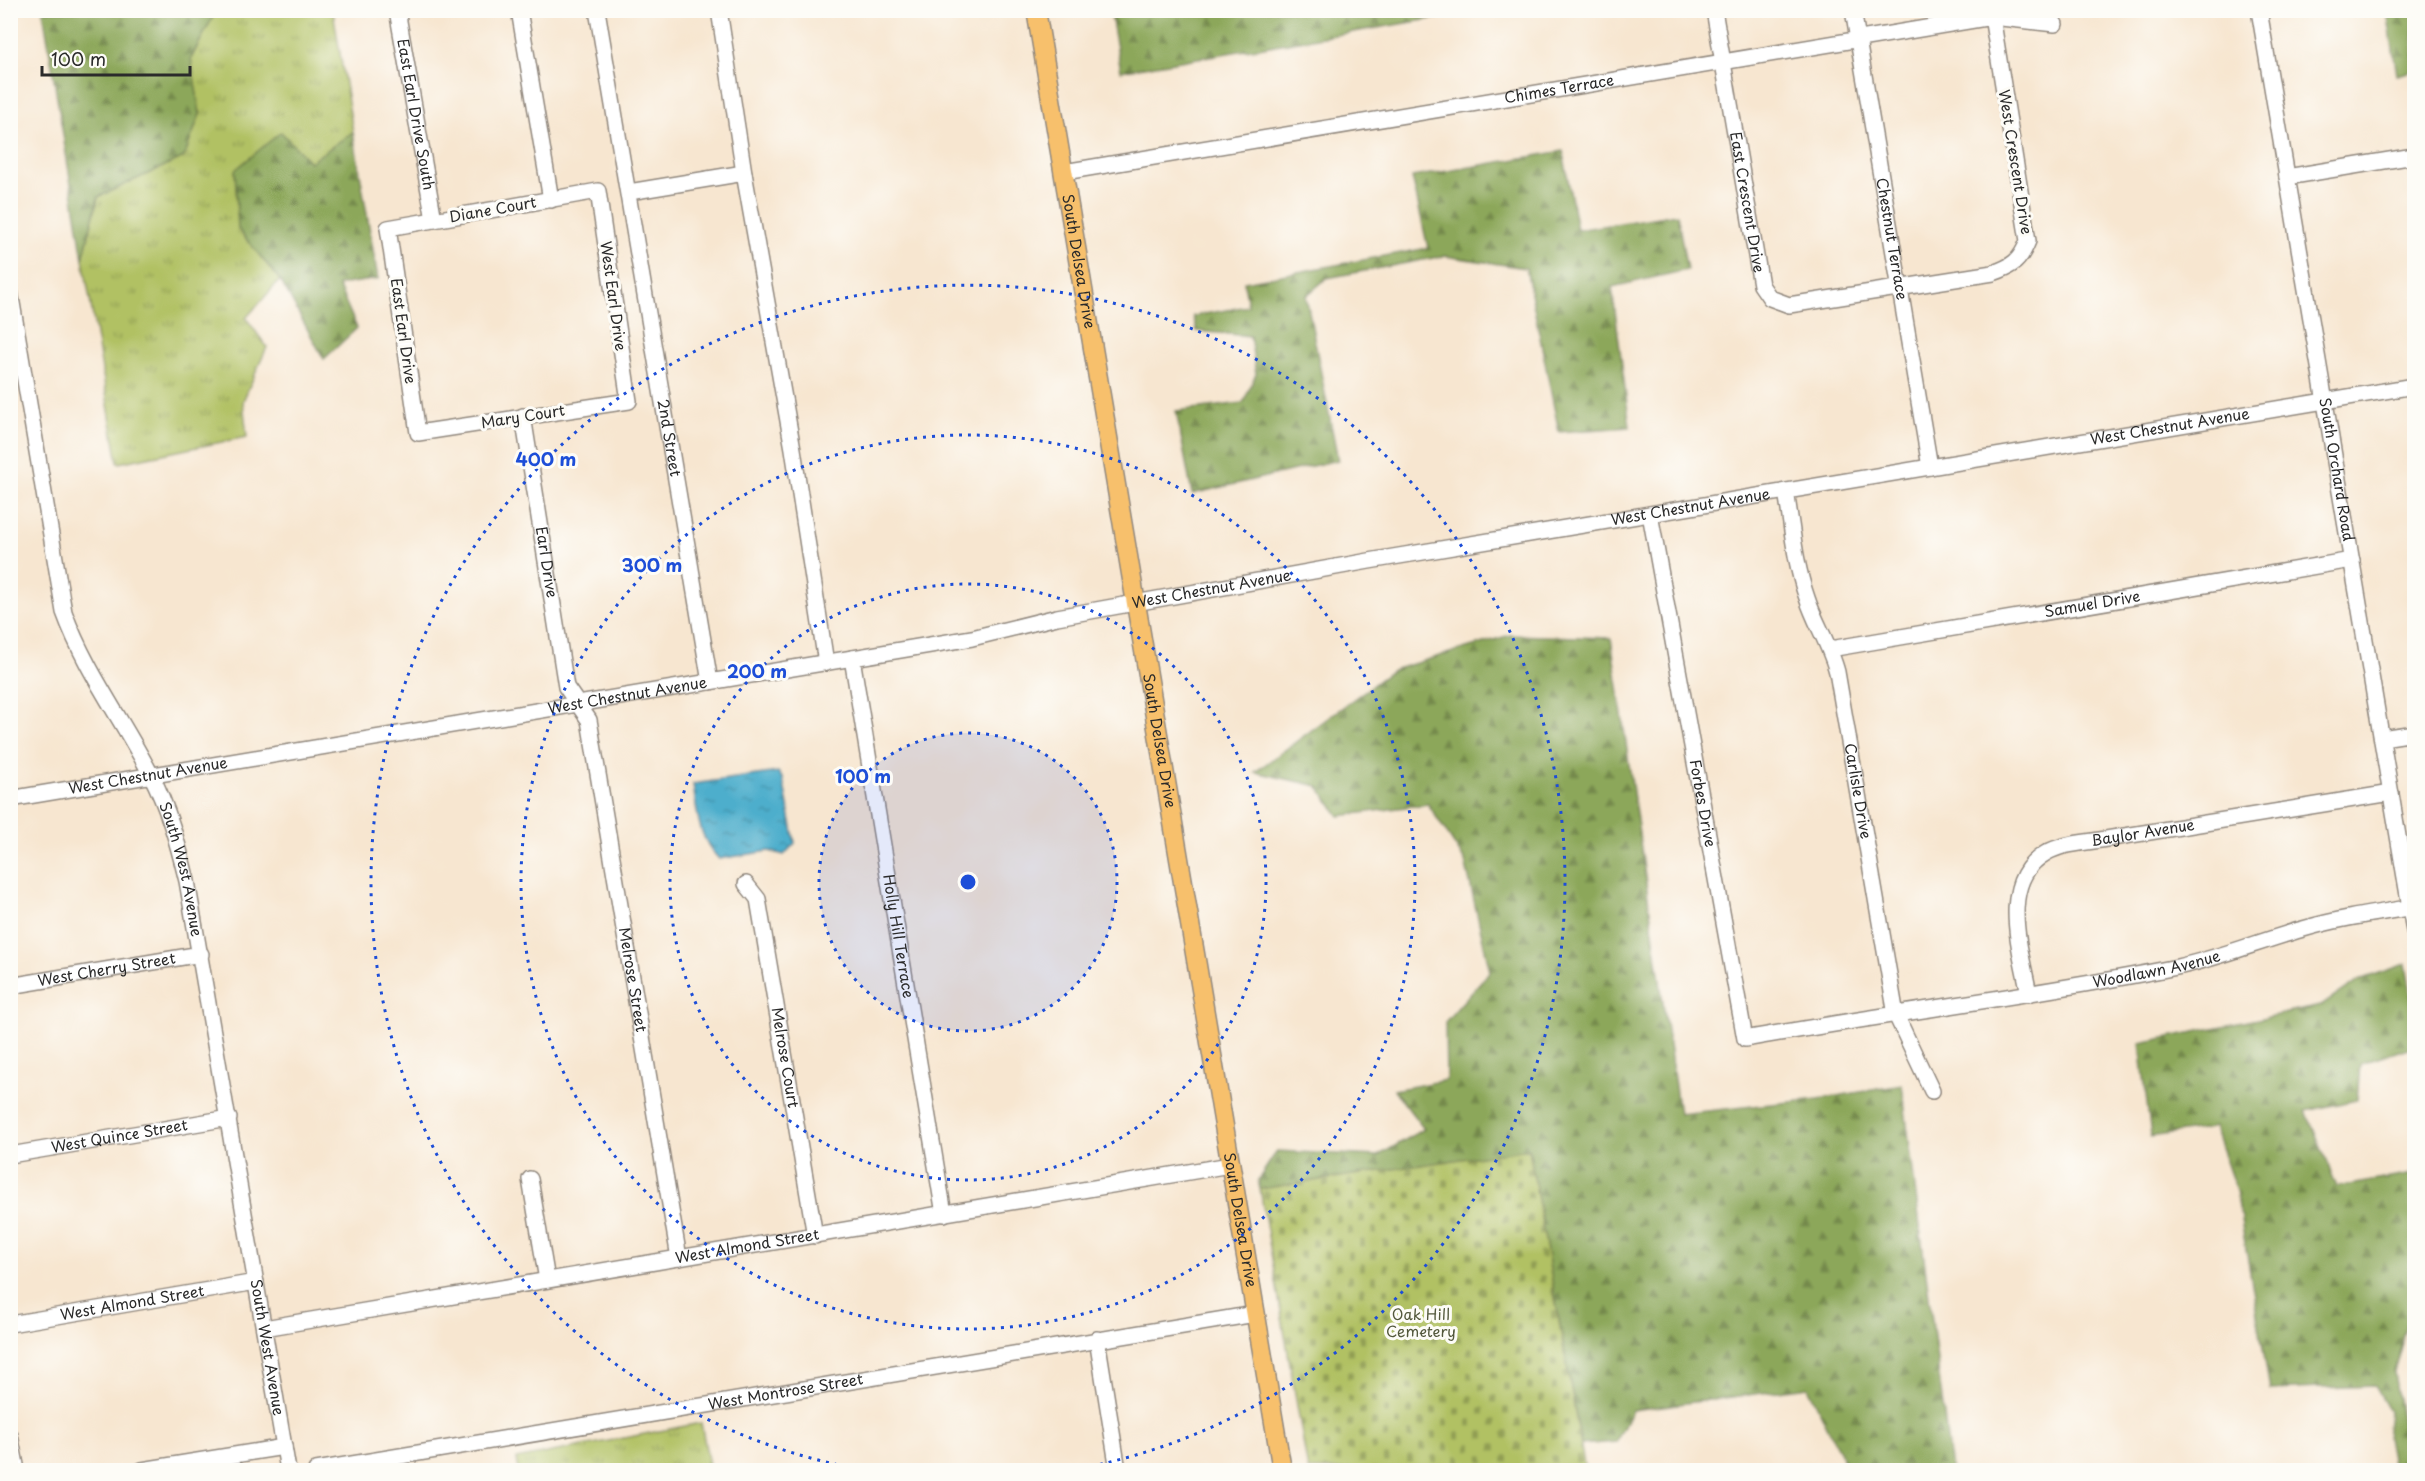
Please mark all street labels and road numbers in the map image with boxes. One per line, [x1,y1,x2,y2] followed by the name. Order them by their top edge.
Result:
[392,37,442,192] street label: East Earl Drive South
[1502,67,1615,108] street label: Chimes Terrace
[1994,88,2039,236] street label: West Crescent Drive
[1725,130,1772,274] street label: East Crescent Drive
[1871,176,1915,301] street label: Chestnut Terrace
[447,190,538,227] street label: Diane Court
[1057,192,1103,330] street label: South Delsea Drive
[595,239,634,352] street label: West Earl Drive
[386,276,423,385] street label: East Earl Drive
[2314,396,2361,543] street label: South Orchard Road
[653,397,688,478] street label: 2nd Street
[479,398,566,434] street label: Mary Court
[2088,401,2251,450] street label: West Chestnut Avenue
[1609,481,1772,530] street label: West Chestnut Avenue
[531,525,565,599] street label: Earl Drive
[1130,562,1293,613] street label: West Chestnut Avenue
[2042,583,2142,622] street label: Samuel Drive
[546,670,709,719] street label: West Chestnut Avenue
[1138,671,1183,810] street label: South Delsea Drive
[1839,741,1878,840] street label: Carlisle Drive
[66,750,229,799] street label: West Chestnut Avenue
[1685,757,1723,849] street label: Forbes Drive
[154,798,209,938] street label: South West Avenue
[2089,812,2196,851] street label: Baylor Avenue
[878,872,921,1000] street label: Holly Hill Terrace
[614,925,654,1034] street label: Melrose Street
[2091,943,2223,993] street label: Woodlawn Avenue
[36,945,177,991] street label: West Cherry Street
[766,1005,806,1109] street label: Melrose Court
[49,1112,189,1158] street label: West Quince Street
[1219,1151,1264,1289] street label: South Delsea Drive
[673,1222,821,1268] street label: West Almond Street
[245,1277,291,1417] street label: South West Avenue
[58,1278,206,1325] street label: West Almond Street
[706,1366,865,1415] street label: West Montrose Street

